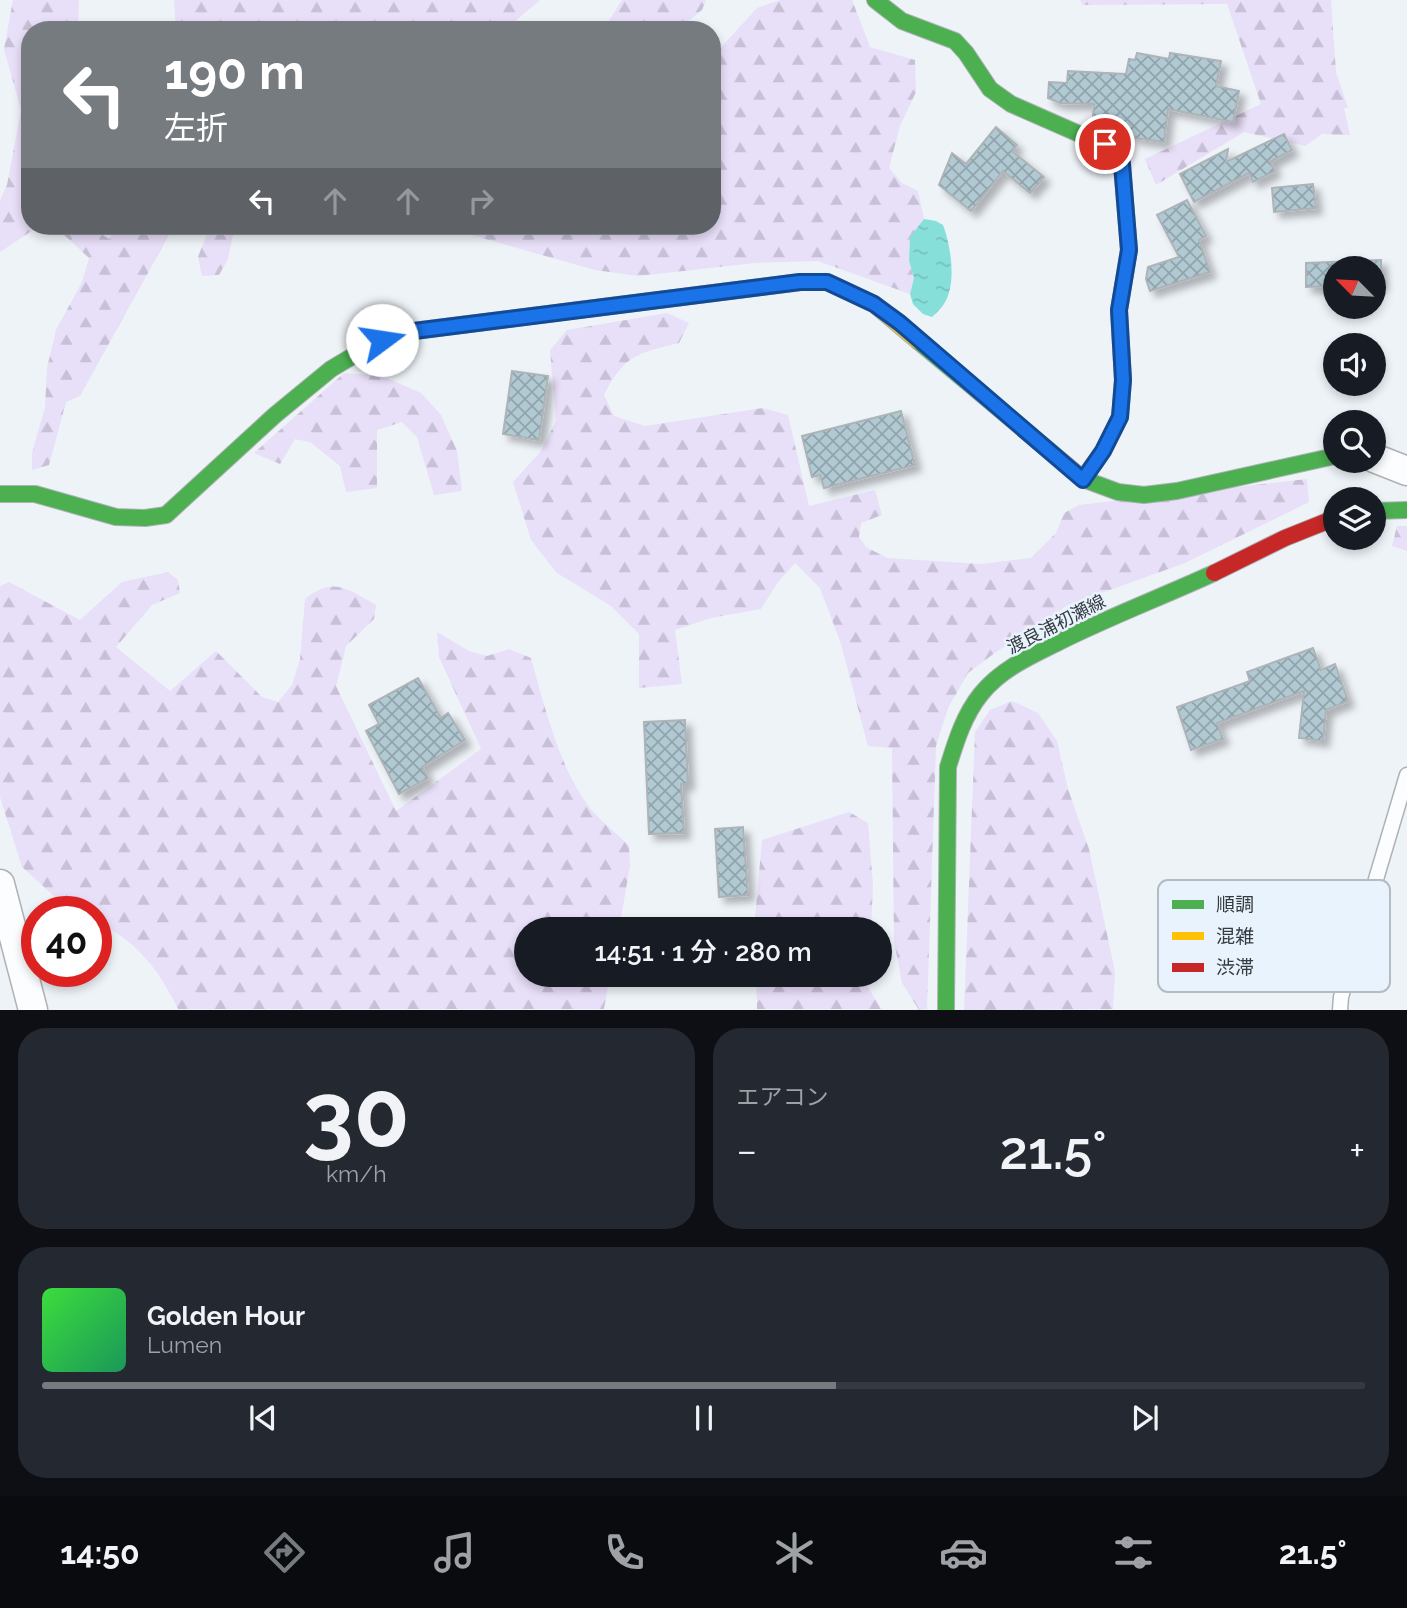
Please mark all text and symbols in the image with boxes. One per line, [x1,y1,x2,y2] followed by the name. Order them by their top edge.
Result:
[164,43,305,100] text: 190 m
[49,49,140,140] icon: left
[164,109,228,146] text: 左折
[1075,114,1135,174] pin
[1086,125,1124,163] icon: arrive
[243,182,281,220] icon: left
[316,182,354,220] icon: ahead
[389,182,427,220] icon: ahead
[462,182,500,220] icon: right
[1323,256,1386,318] north arrow
[1323,256,1386,550] map controls
[345,303,419,377] position arrow
[1323,333,1386,396] button: sound
[1323,410,1386,473] button: search
[1323,487,1386,550] button: layers
[1003,590,1109,658] street label: 渡良浦初瀬線
[1158,880,1390,992] legend
[1216,893,1254,915] text: 順調
[21,896,112,987] speed limit sign: 40
[1216,925,1254,947] text: 混雑
[594,937,812,967] text: 14:51 · 1 分 · 280 m
[1216,956,1254,978] text: 渋滞
[303,1061,410,1168] text: 30
[737,1083,829,1110] text: エアコン
[999,1120,1107,1181] text: 21.5°
[737,1128,757,1173] text: −
[1349,1128,1365,1173] text: +
[326,1160,387,1187] text: km/h
[147,1301,305,1331] text: Golden Hour
[147,1331,222,1358] text: Lumen
[244,1399,282,1437] icon: previous
[685,1399,723,1437] icon: pause
[1126,1399,1164,1437] icon: next
[260,1528,309,1577] icon: directions
[430,1528,479,1577] icon: music
[600,1528,649,1577] icon: phone
[770,1528,819,1577] icon: climate
[939,1528,988,1577] icon: car
[1109,1528,1158,1577] icon: filters
[60,1534,140,1571] text: 14:50
[1279,1534,1347,1571] text: 21.5°

